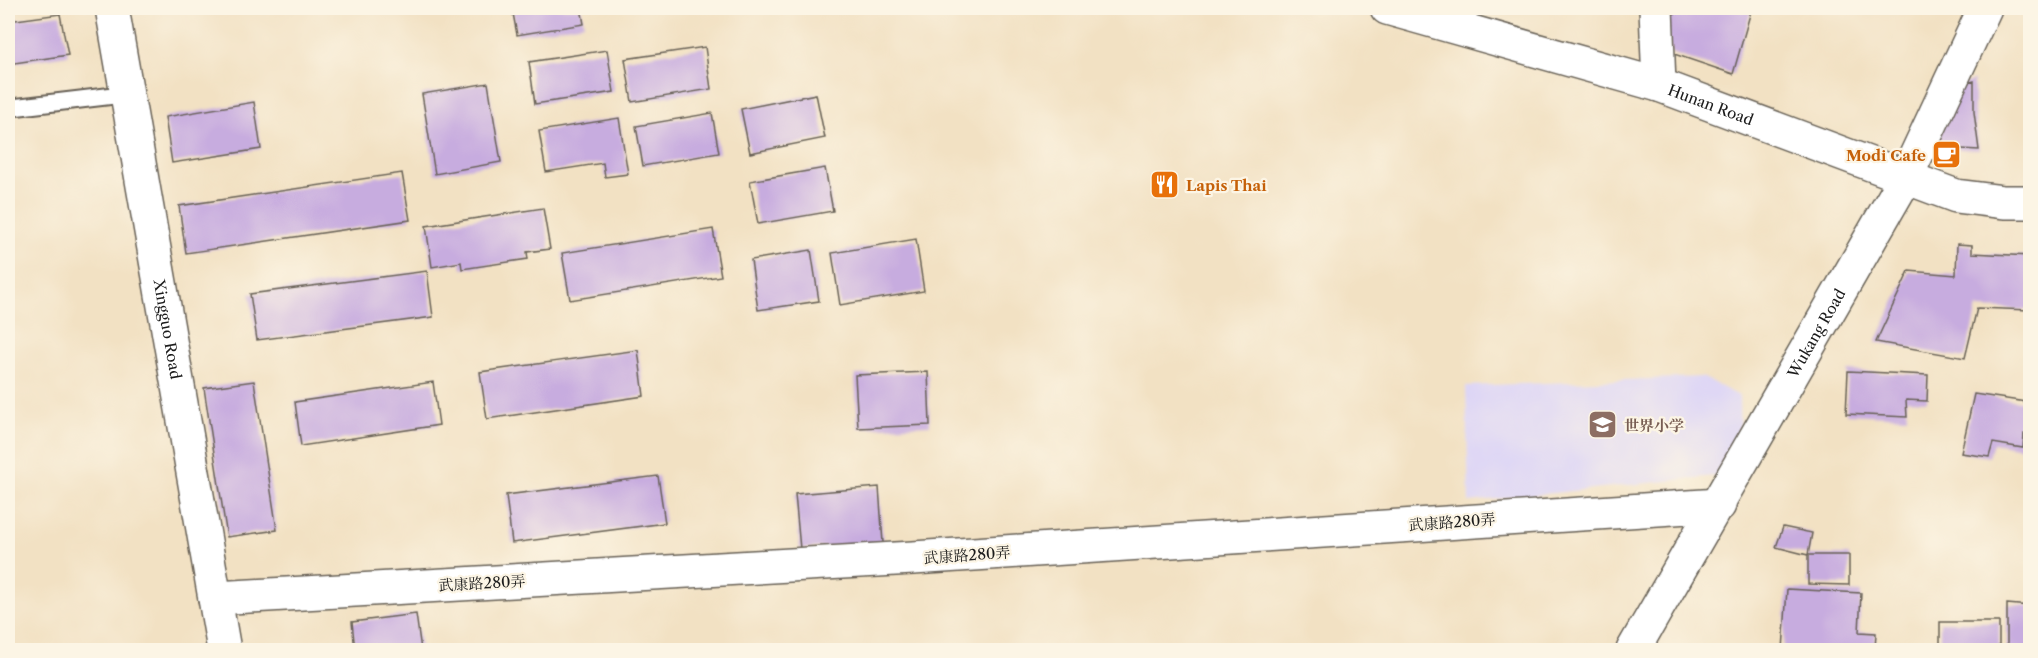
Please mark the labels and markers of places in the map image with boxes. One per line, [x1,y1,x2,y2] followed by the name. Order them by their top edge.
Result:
[1931,139,1963,171] cafe icon: Modi Cafe
[1846,146,1926,165] place label: Modi Cafe
[1149,169,1181,201] restaurant icon: Lapis Thai
[1186,176,1267,195] place label: Lapis Thai
[1587,409,1619,441] school or university icon: 世界小学
[1624,416,1684,435] place label: 世界小学

